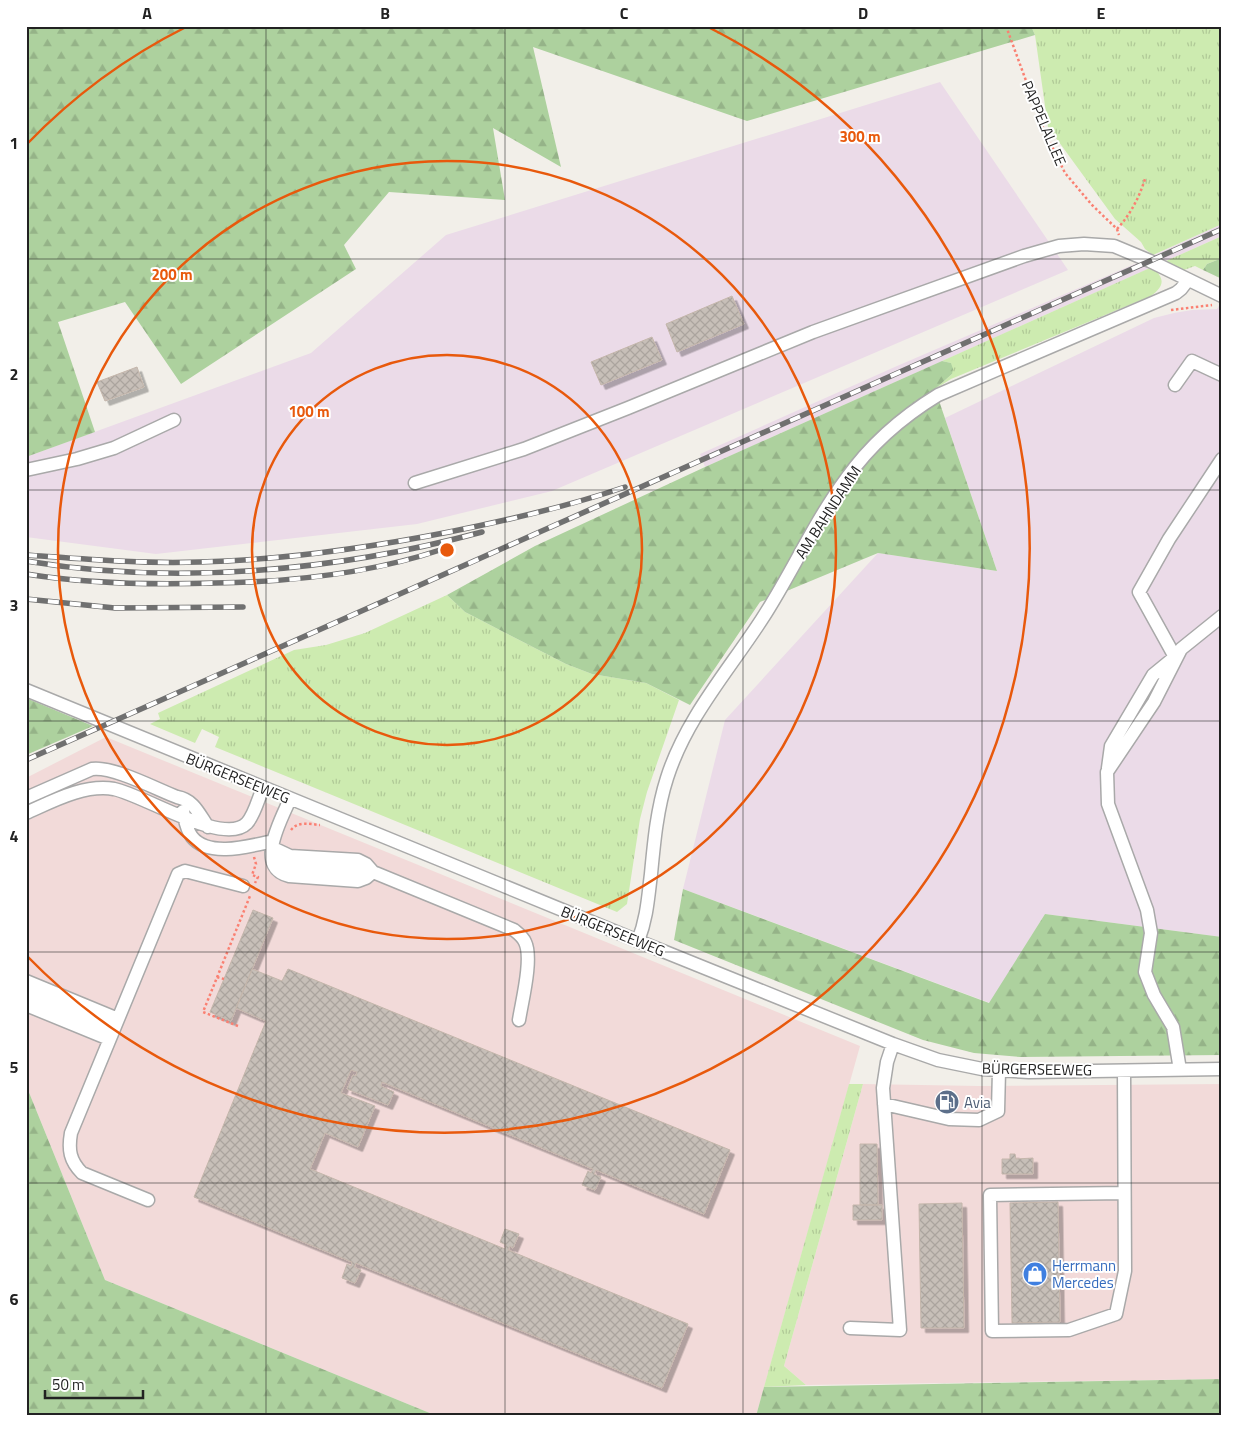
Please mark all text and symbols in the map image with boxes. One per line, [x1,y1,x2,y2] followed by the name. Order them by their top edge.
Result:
[142,1,152,25] text: A
[380,1,390,25] text: B
[620,1,629,25] text: C
[858,1,868,25] text: D
[1097,1,1106,25] text: E
[1016,77,1072,169] street label: PAPPELALLEE
[839,125,881,148] text: 300 m
[10,131,18,155] text: 1
[151,263,193,286] text: 200 m
[10,362,18,386] text: 2
[288,400,330,423] text: 100 m
[789,461,867,563] street label: AM BAHNDAMM
[438,541,456,559] centre of rings
[10,593,18,617] text: 3
[183,747,293,809] street label: BÜRGERSEEWEG
[10,824,19,848] text: 4
[558,900,668,962] street label: BÜRGERSEEWEG
[10,1055,19,1079] text: 5
[982,1057,1092,1081] street label: BÜRGERSEEWEG
[934,1089,960,1115] fuel station icon: Avia
[964,1091,991,1114] place label: Avia
[1052,1254,1116,1294] place label: Herrmann Mercedes
[1022,1261,1048,1287] shop icon: Herrmann Mercedes
[10,1287,19,1311] text: 6
[45,1367,142,1399] scale bar
[52,1373,85,1396] text: 50 m

